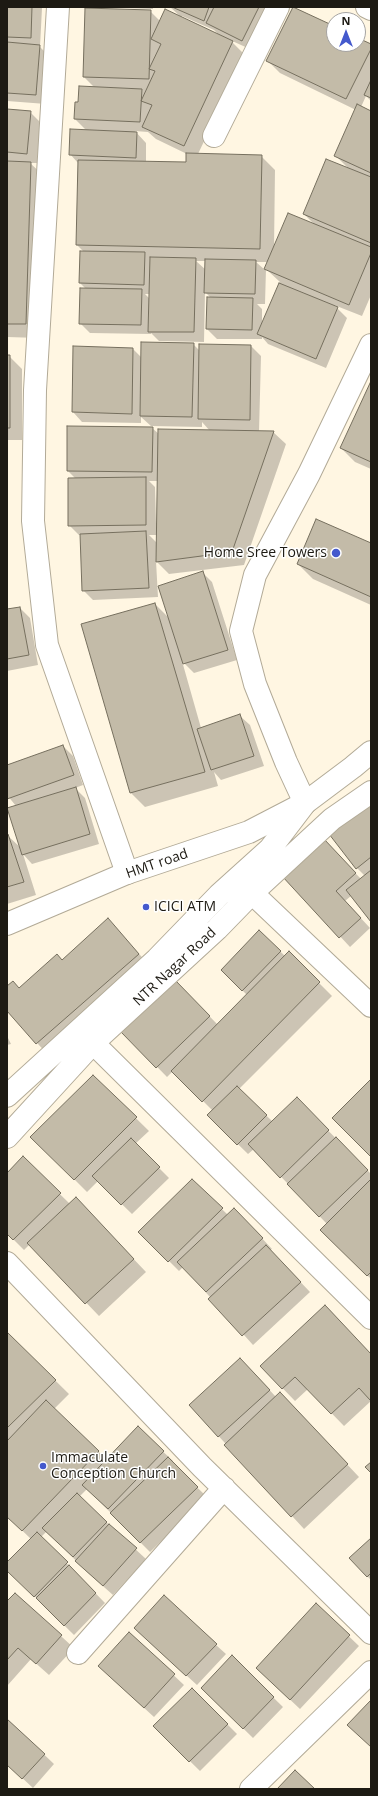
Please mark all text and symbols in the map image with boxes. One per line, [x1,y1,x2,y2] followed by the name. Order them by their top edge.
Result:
[326,12,366,52] north arrow
[342,13,350,28] text: N
[204,545,327,561] place label: Home Sree Towers
[330,547,342,559] marker: Home Sree Towers
[124,846,190,882] street label: HMT road
[154,899,216,915] place label: ICICI ATM
[141,902,151,912] marker: ICICI ATM
[130,924,220,1010] street label: NTR Nagar Road
[51,1450,176,1482] place label: Immaculate Conception Church
[38,1461,48,1471] marker: Immaculate Conception Church

